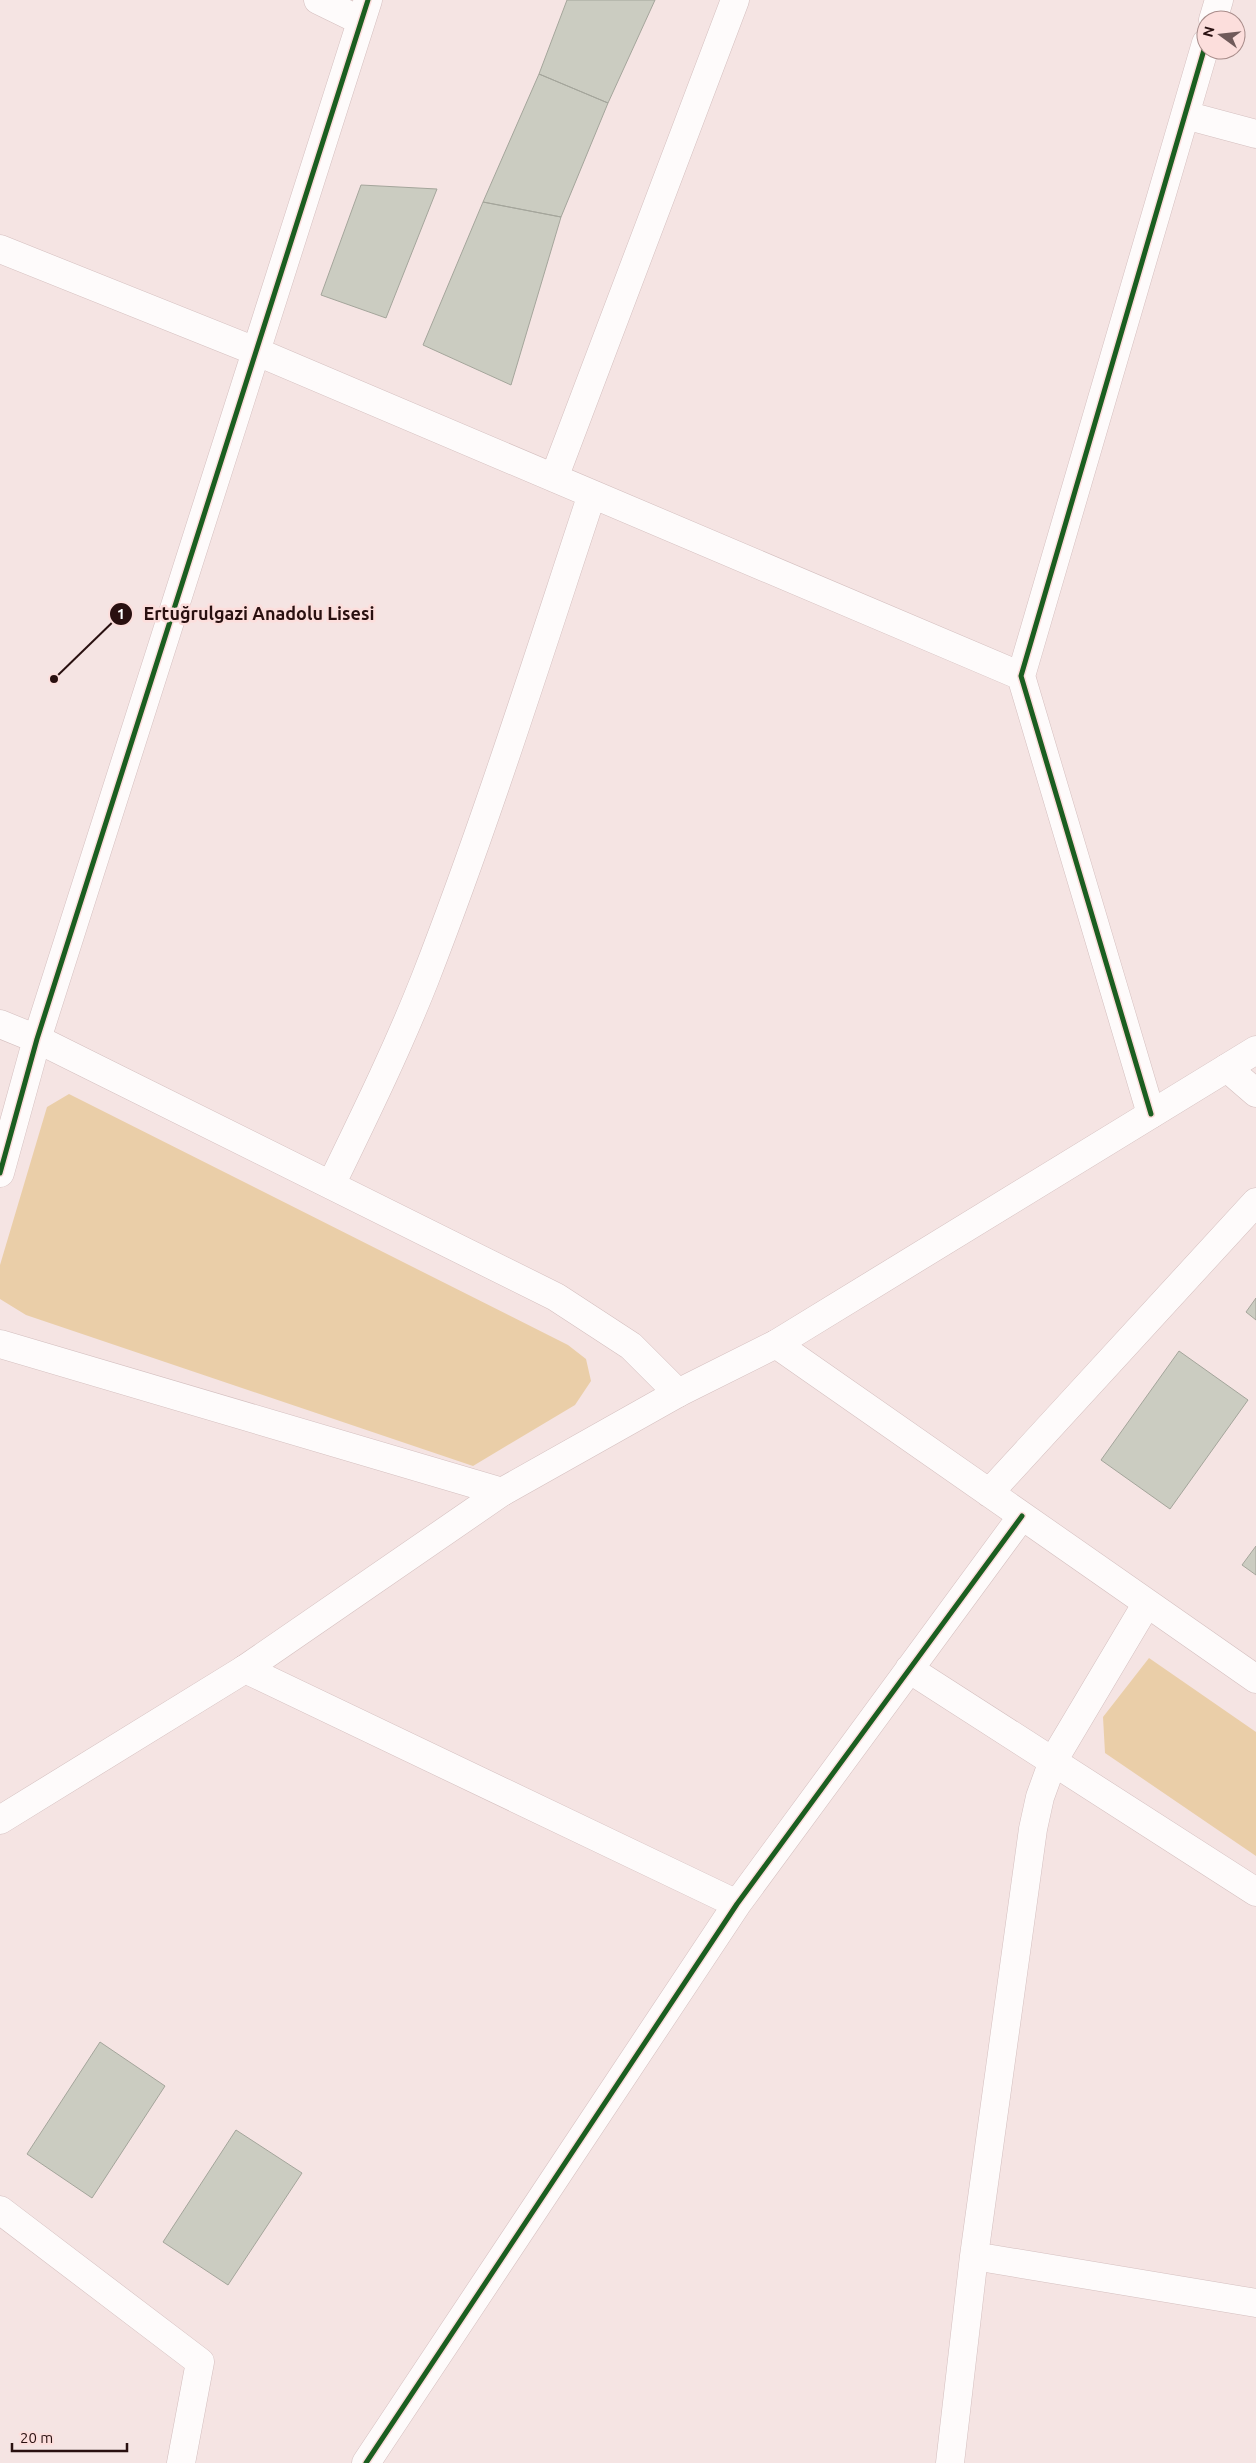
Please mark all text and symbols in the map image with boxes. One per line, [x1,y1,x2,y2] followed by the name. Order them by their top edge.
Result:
[1196,10,1246,60] north arrow
[1199,25,1218,39] text: N
[108,597,384,630] callout: Ertuğrulgazi Anadolu Lisesi
[144,603,374,623] text: Ertuğrulgazi Anadolu Lisesi
[117,605,125,622] text: 1
[12,2420,128,2452] scale bar
[20,2429,53,2446] text: 20 m

